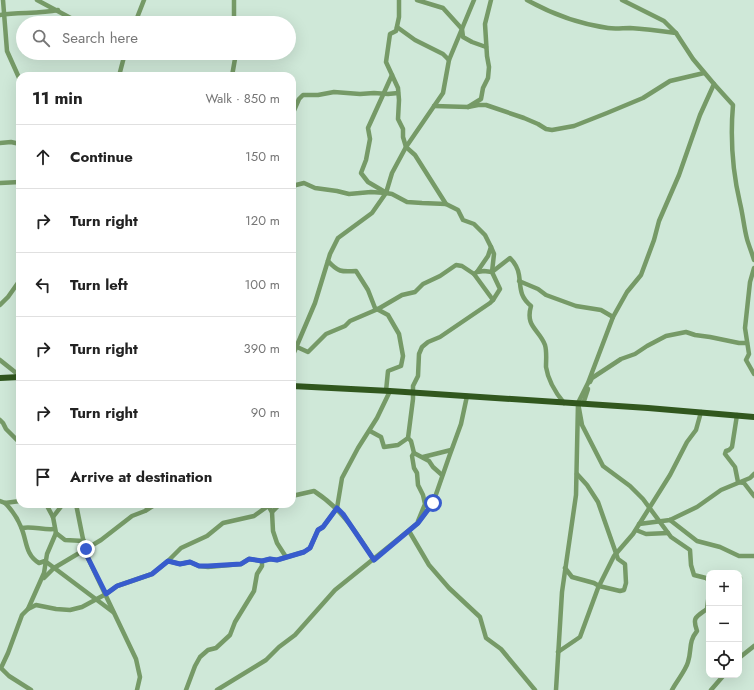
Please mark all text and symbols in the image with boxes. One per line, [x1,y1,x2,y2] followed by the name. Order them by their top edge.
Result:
[16,16,296,60] search box
[30,27,52,49] icon: search
[62,27,138,49] text: Search here
[32,86,83,110] text: 11 min
[205,89,280,108] text: Walk · 850 m
[32,146,54,168] icon: ahead
[70,146,133,168] text: Continue
[245,147,280,166] text: 150 m
[32,210,54,232] icon: right
[70,210,138,232] text: Turn right
[245,211,280,230] text: 120 m
[32,274,54,296] icon: left
[70,274,128,296] text: Turn left
[245,275,280,294] text: 100 m
[32,338,54,360] icon: right
[70,338,138,360] text: Turn right
[244,339,280,358] text: 390 m
[32,402,54,424] icon: right
[70,402,138,424] text: Turn right
[251,403,280,422] text: 90 m
[32,466,54,488] icon: arrive
[70,466,212,488] text: Arrive at destination
[424,494,442,512] route start
[77,540,95,558] route end
[706,570,742,678] map controls
[706,570,742,606] button: +
[706,606,742,642] button: −
[706,642,742,678] button: locate

